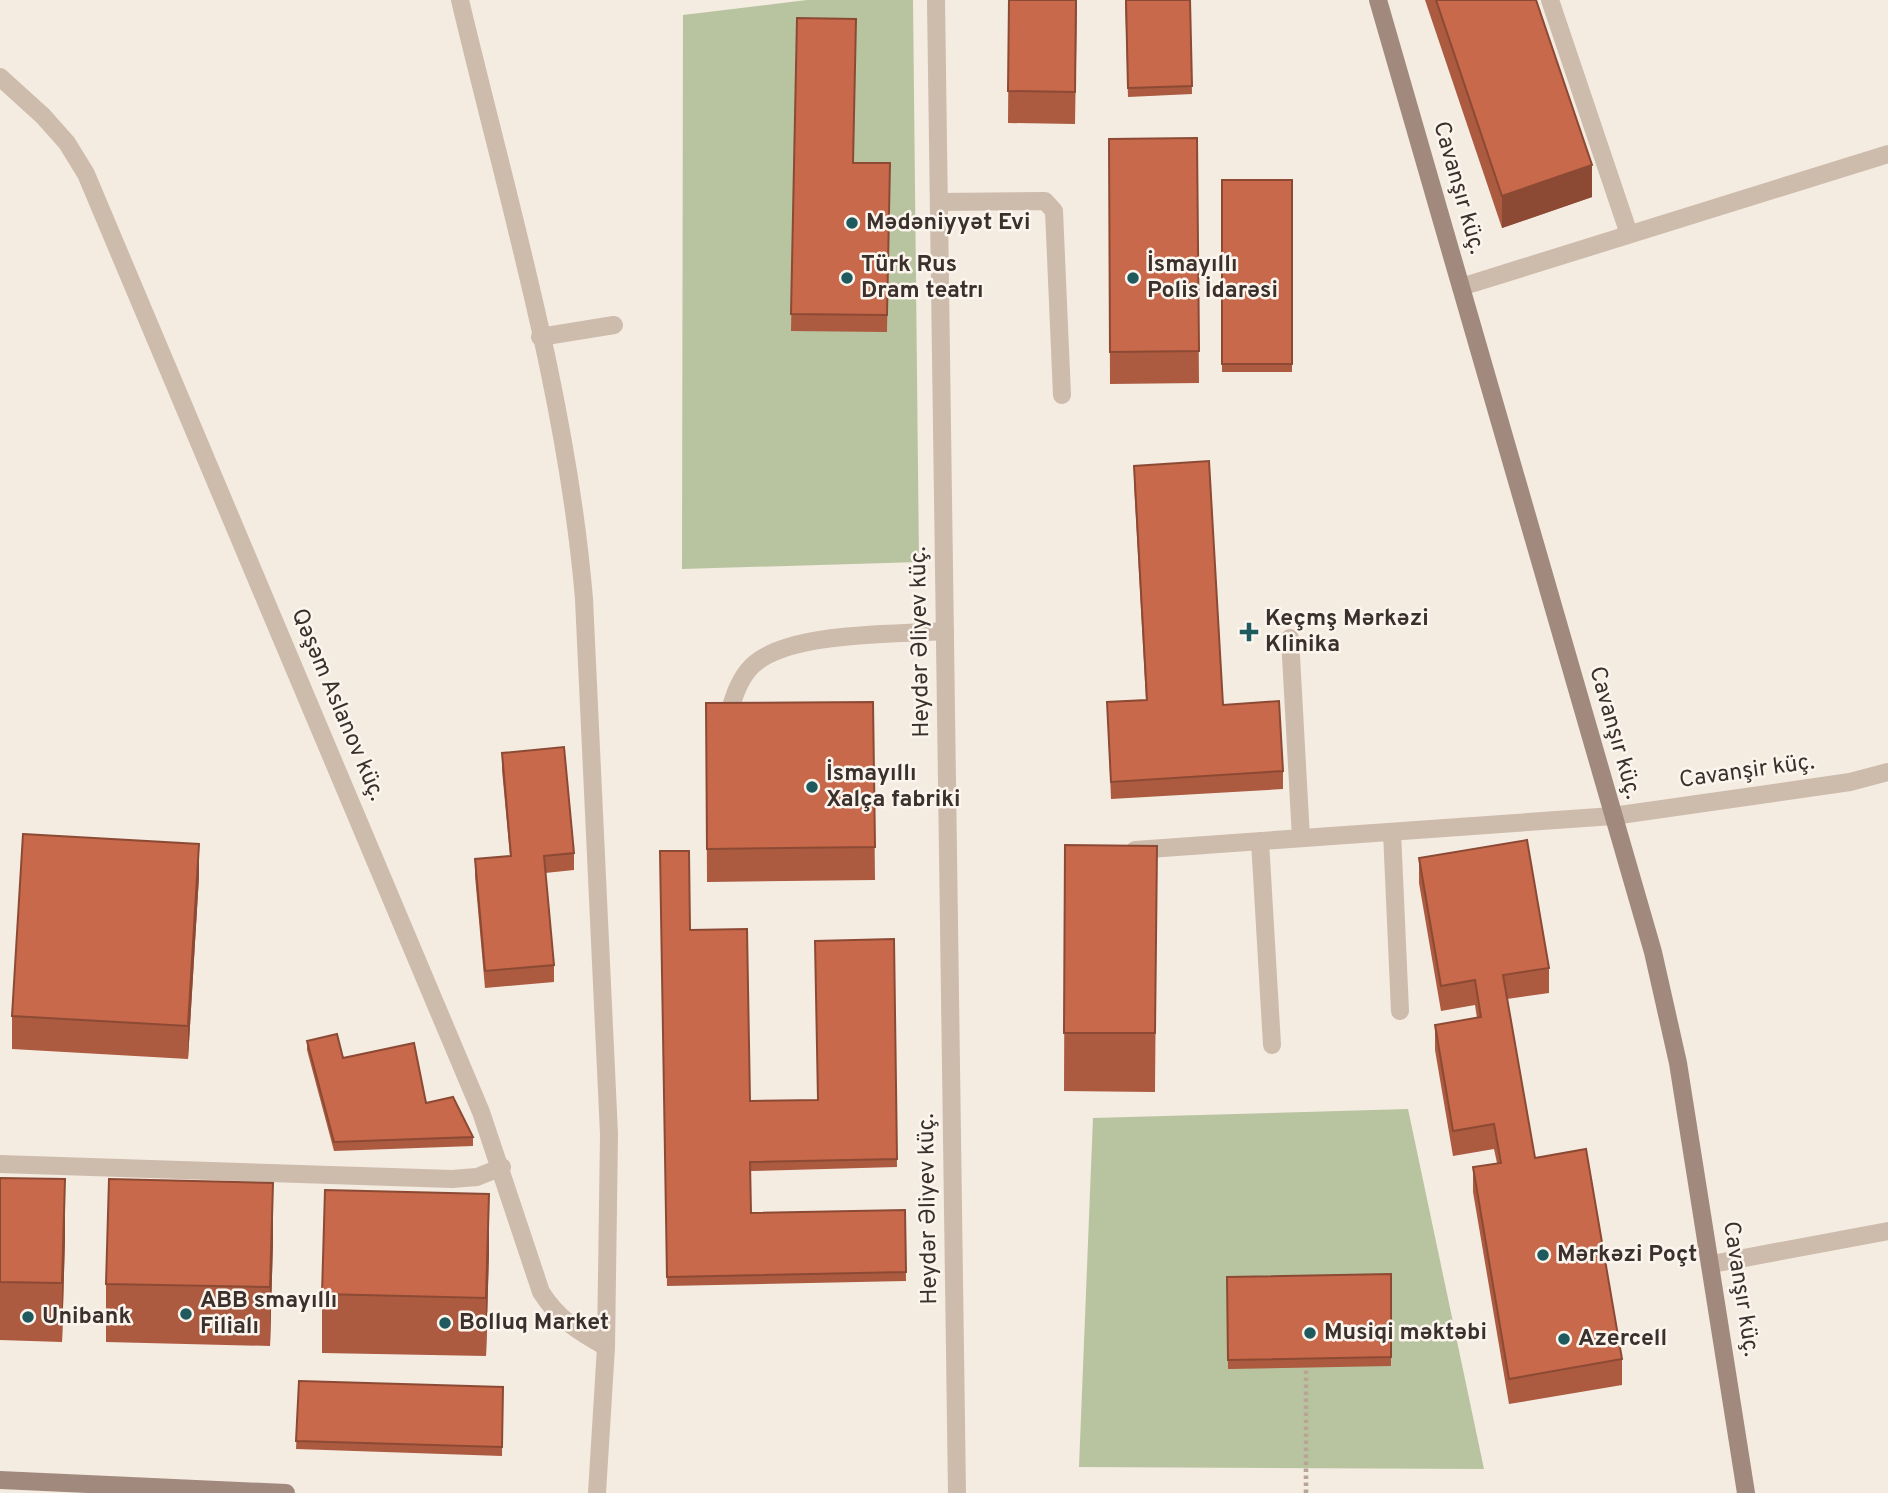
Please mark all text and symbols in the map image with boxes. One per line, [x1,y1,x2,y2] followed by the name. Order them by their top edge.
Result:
[1425,118,1491,258] street label: Cavanşır küç.
[866,209,1030,238] place label: Mədəniyyət Evi
[844,215,860,231] marker: Mədəniyyət Evi
[1147,250,1278,306] place label: İsmayıllı Polis İdarəsi
[861,251,984,306] place label: Türk Rus Dram teatrı
[839,270,855,286] marker: Türk Rus Dram teatrı
[1125,270,1141,286] marker: İsmayıllı Polis İdarəsi
[905,546,937,738] street label: Heydər Əliyev küç.
[283,604,391,806] street label: Qəşəm Aslanov küç.
[1265,605,1429,660] place label: Keçmş Mərkəzi Klinika
[1239,622,1259,642] marker: Keçmş Mərkəzi Klinika
[1581,663,1647,803] street label: Cavanşır küç.
[1677,748,1817,796] street label: Cavanşir küç.
[826,759,961,815] place label: İsmayıllı Xalça fabriki
[804,779,820,795] marker: İsmayıllı Xalça fabriki
[913,1113,945,1305] street label: Heydər Əliyev küç.
[1715,1219,1765,1359] street label: Cavanşır küç.
[1557,1241,1697,1270] place label: Mərkəzi Poçt
[1535,1247,1551,1263] marker: Mərkəzi Poçt
[200,1287,337,1342] place label: ABB smayıllı Filialı
[42,1303,131,1332] place label: Unibank
[178,1306,194,1322] marker: ABB smayıllı Filialı
[20,1309,36,1325] marker: Unibank
[459,1309,609,1338] place label: Bolluq Market
[437,1315,453,1331] marker: Bolluq Market
[1324,1319,1487,1348] place label: Musiqi məktəbi
[1302,1325,1318,1341] marker: Musiqi məktəbi
[1578,1325,1667,1354] place label: Azercell
[1556,1331,1572,1347] marker: Azercell

